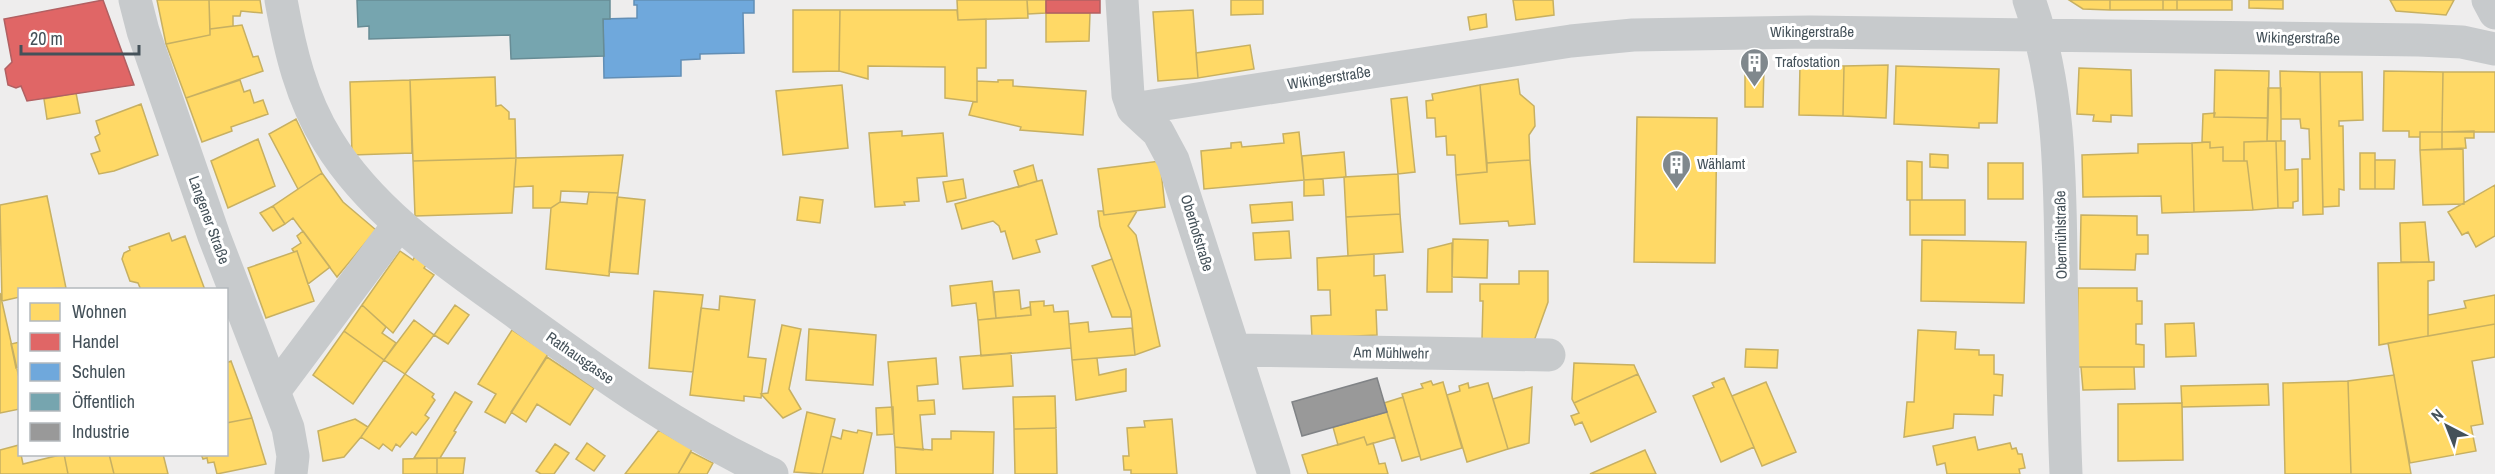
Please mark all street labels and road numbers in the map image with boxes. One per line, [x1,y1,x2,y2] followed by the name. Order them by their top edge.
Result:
[1770,21,1854,42] street label: Wikingerstraße
[2256,26,2340,49] street label: Wikingerstraße
[1286,61,1372,94] street label: Wikingerstraße
[184,173,235,267] street label: Langener Straße
[2049,190,2072,280] street label: Obermühlstraße
[1176,192,1219,274] street label: Oberhofstraße
[542,326,619,389] street label: Rathausgasse
[1352,341,1429,364] street label: Am Mühlwehr

